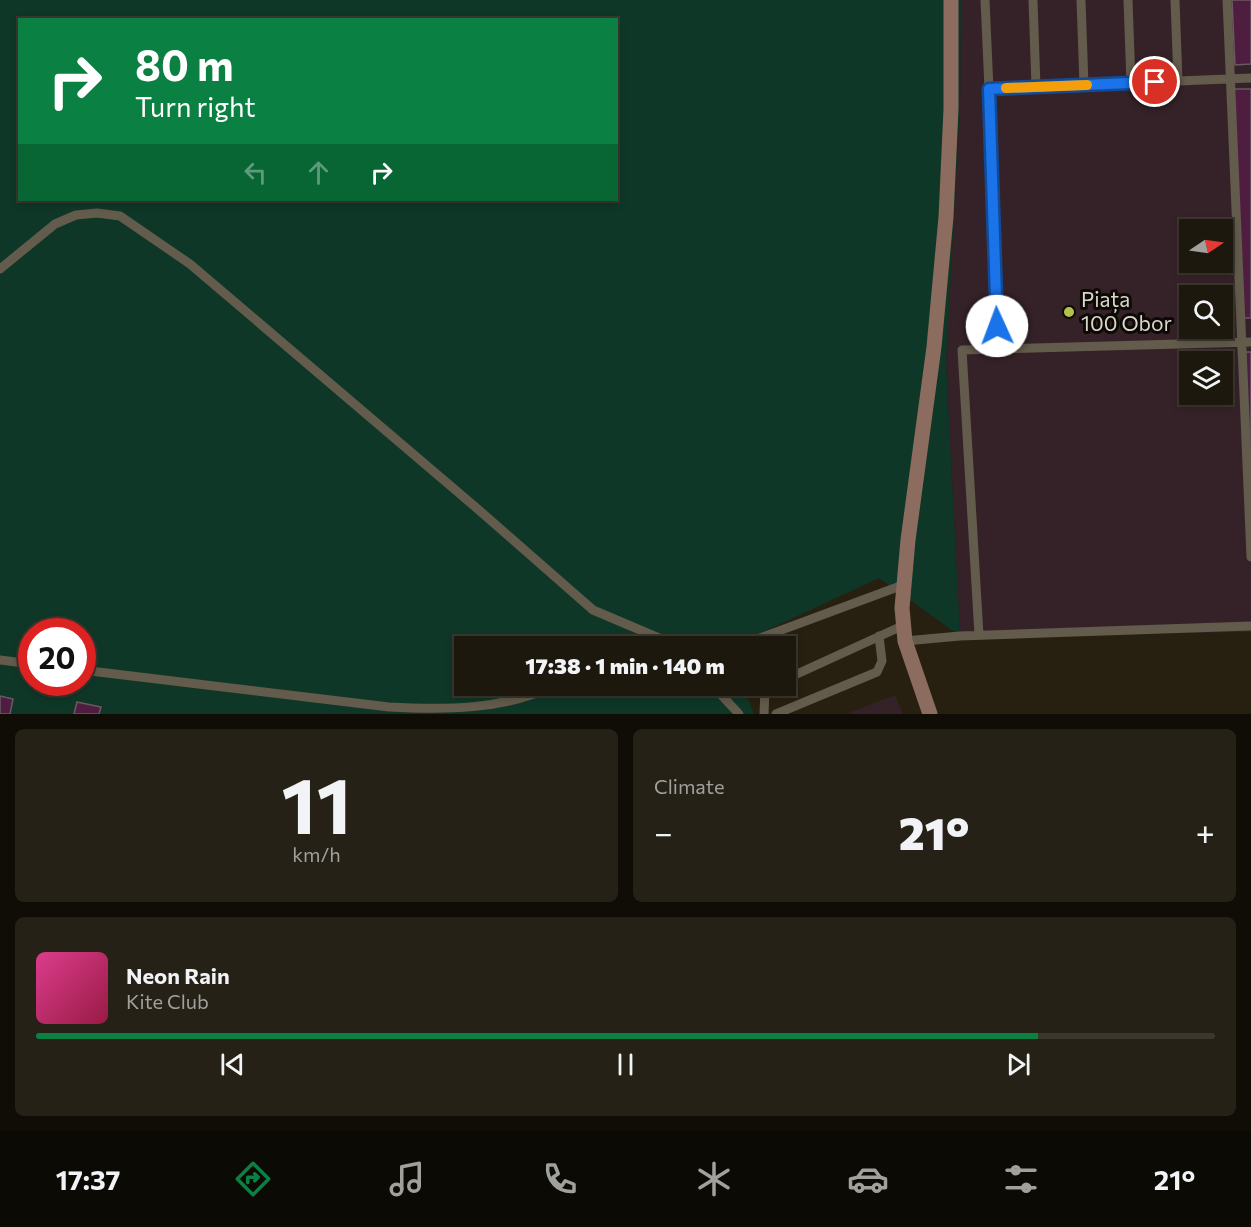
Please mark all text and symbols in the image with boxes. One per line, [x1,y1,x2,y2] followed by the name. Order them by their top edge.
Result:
[135,38,234,90] text: 80 m
[36,42,114,120] icon: right
[1129,56,1180,107] pin
[1138,65,1171,98] icon: arrive
[135,90,255,123] text: Turn right
[239,156,272,189] icon: left
[302,156,335,189] icon: ahead
[365,156,398,189] icon: right
[1179,219,1233,273] north arrow
[1179,219,1233,405] map controls
[1179,285,1233,339] button: search
[1081,286,1172,335] place label: Piața 100 Obor
[965,294,1029,358] position arrow
[1062,305,1076,319] marker: Piața 100 Obor
[1179,351,1233,405] button: layers
[18,618,96,696] speed limit sign: 20
[525,652,725,679] text: 17:38 · 1 min · 140 m
[281,755,352,850] text: 11
[654,774,724,798] text: Climate
[899,804,970,859] text: 21°
[654,811,673,852] text: −
[1196,811,1215,852] text: +
[292,842,341,866] text: km/h
[126,962,230,989] text: Neon Rain
[126,989,209,1013] text: Kite Club
[216,1048,249,1081] icon: previous
[609,1048,642,1081] icon: pause
[1002,1048,1035,1081] icon: next
[232,1158,274,1200] icon: directions
[386,1158,428,1200] icon: music
[539,1158,581,1200] icon: phone
[693,1158,735,1200] icon: climate
[847,1158,889,1200] icon: car
[1000,1158,1042,1200] icon: filters
[56,1163,120,1196] text: 17:37
[1154,1163,1195,1196] text: 21°

